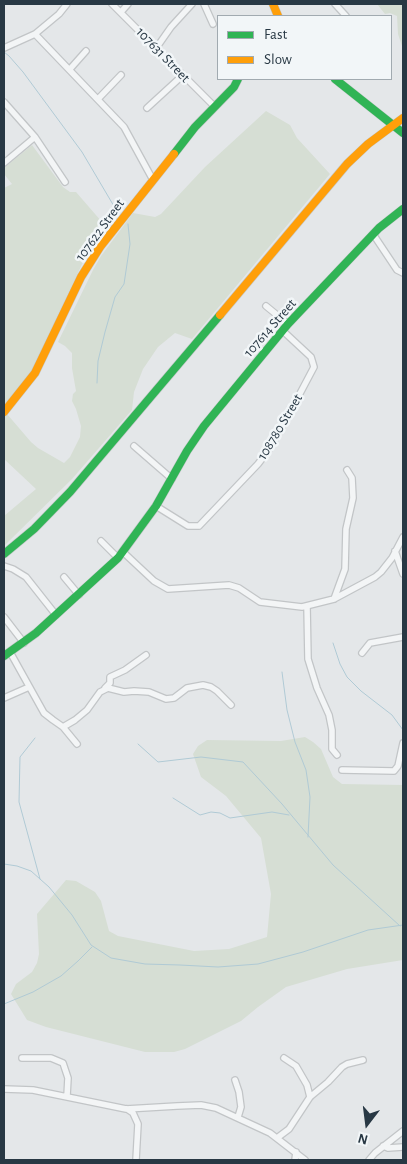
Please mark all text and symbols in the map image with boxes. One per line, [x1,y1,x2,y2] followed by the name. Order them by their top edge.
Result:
[217,15,392,80] legend
[132,24,194,86] street label: 107631 Street
[264,27,287,42] text: Fast
[264,52,292,67] text: Slow
[72,196,128,264] street label: 107622 Street
[240,296,300,360] street label: 107614 Street
[254,391,306,463] street label: 108780 Street
[342,1099,392,1149] north arrow
[357,1130,370,1147] text: N

